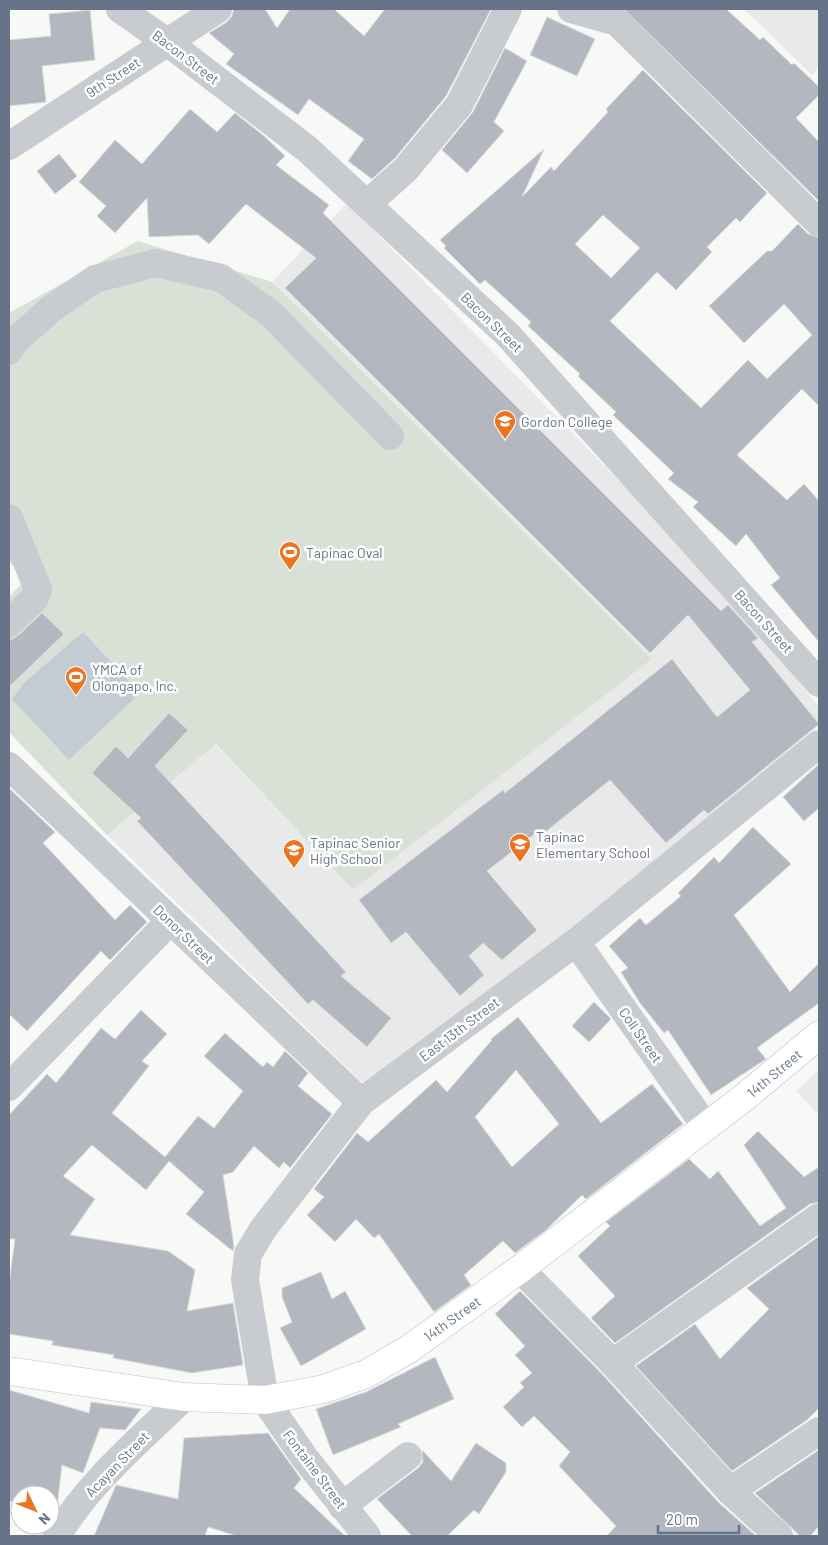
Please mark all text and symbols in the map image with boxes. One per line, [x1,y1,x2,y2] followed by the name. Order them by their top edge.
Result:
[149,26,223,88] street label: Bacon Street
[83,53,143,101] street label: 9th Street
[458,288,526,356] street label: Bacon Street
[493,409,517,440] school or university icon: Gordon College
[521,413,613,430] place label: Gordon College
[278,540,302,571] sports icon: Tapinac Oval
[306,544,383,561] place label: Tapinac Oval
[731,586,797,656] street label: Bacon Street
[92,661,177,694] place label: YMCA of Olongapo, Inc.
[64,665,88,696] sports icon: YMCA of Olongapo, Inc.
[536,828,650,861] place label: Tapinac Elementary School
[508,832,532,863] school or university icon: Tapinac Elementary School
[310,834,400,867] place label: Tapinac Senior High School
[282,838,306,869] school or university icon: Tapinac Senior High School
[150,901,218,967] street label: Donor Street
[416,993,502,1065] street label: East 13th Street
[616,1004,666,1066] street label: Coll Street
[743,1045,805,1101] street label: 14th Street
[420,1292,484,1345] street label: 14th Street
[280,1426,350,1512] street label: Fontaine Street
[81,1428,153,1500] street label: Acayan Street
[10,1485,60,1535] north arrow
[658,1502,739,1534] scale bar
[35,1510,54,1528] text: N
[666,1510,698,1528] text: 20 m

